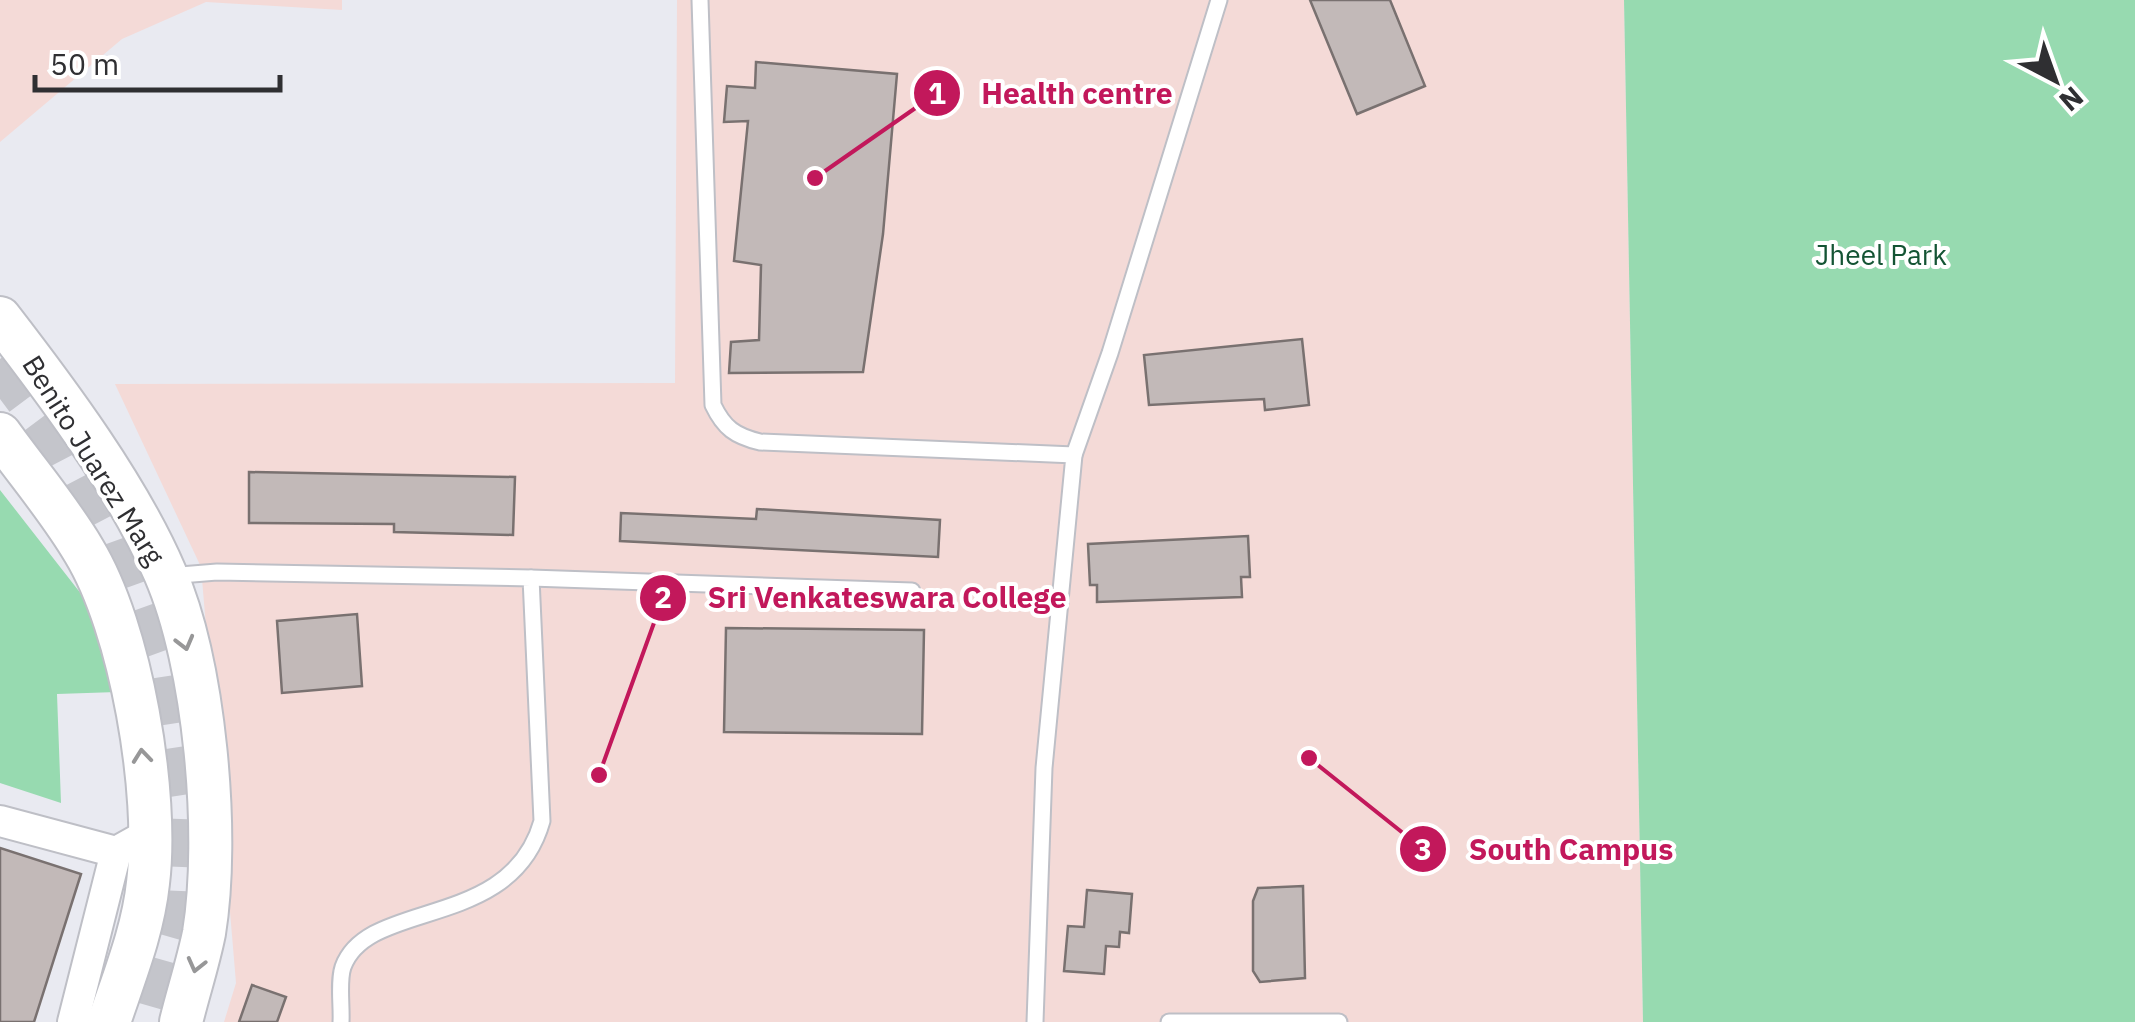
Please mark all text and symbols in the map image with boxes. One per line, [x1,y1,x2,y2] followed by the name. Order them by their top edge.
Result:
[35,30,280,92] scale bar
[2005,30,2105,130] north arrow
[50,44,119,83] text: 50 m
[912,63,1193,123] callout: Health centre
[928,73,946,112] text: 1
[981,73,1173,112] text: Health centre
[2052,79,2092,120] text: N
[1815,236,1947,273] park label: Jheel Park
[15,348,174,572] street label: Benito Juarez Marg
[638,568,1087,628] callout: Sri Venkateswara College
[654,577,672,616] text: 2
[707,577,1067,616] text: Sri Venkateswara College
[174,634,195,651] one-way arrow
[132,747,153,763] one-way arrow
[1398,819,1693,879] callout: South Campus
[1414,829,1432,868] text: 3
[1469,829,1673,868] text: South Campus
[186,956,207,973] one-way arrow

